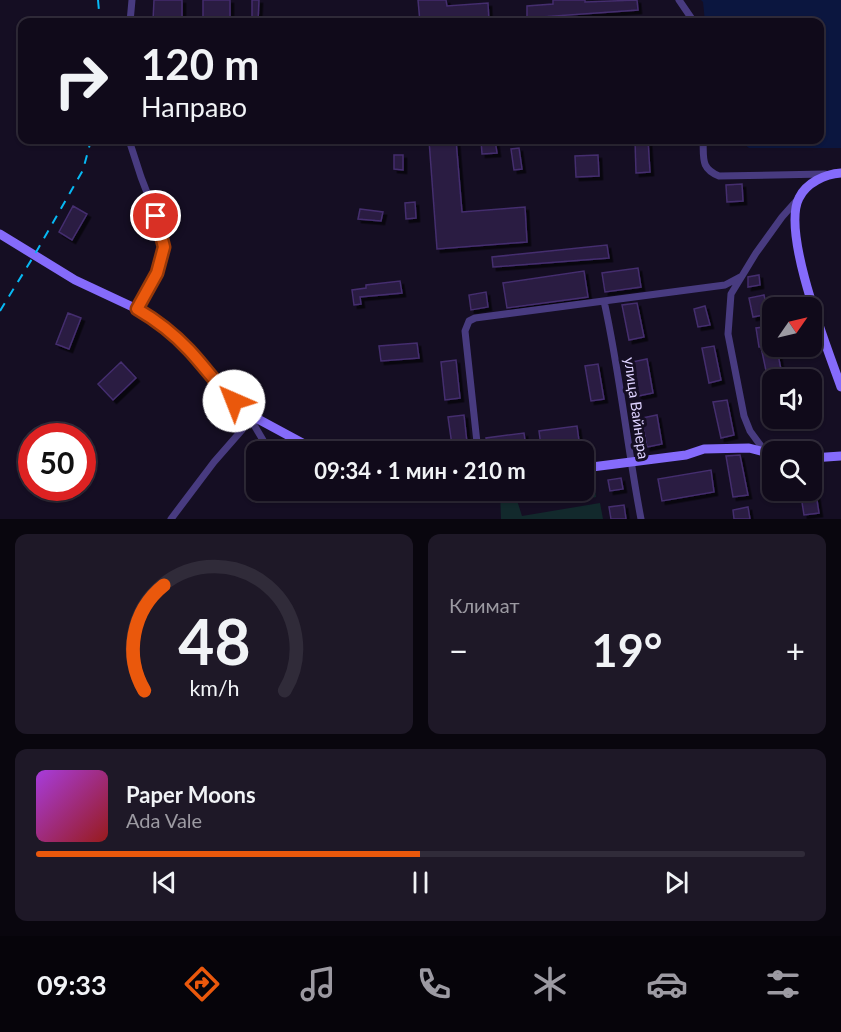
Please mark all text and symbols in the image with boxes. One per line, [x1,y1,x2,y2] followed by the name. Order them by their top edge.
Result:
[141,39,259,89] text: 120 m
[42,42,120,120] icon: right
[141,90,247,123] text: Направо
[130,190,181,241] pin
[139,199,172,232] icon: arrive
[762,297,822,357] north arrow
[762,297,822,501] map controls
[621,356,653,460] street label: улица Вайнера
[202,369,266,433] position arrow
[762,369,822,429] button: sound
[18,423,96,501] speed limit sign: 50
[762,441,822,501] button: search
[314,457,526,484] text: 09:34 · 1 мин · 210 m
[449,593,520,617] text: Климат
[178,603,250,678] text: 48
[592,623,662,677] text: 19°
[449,630,468,670] text: −
[786,630,805,670] text: +
[189,675,239,701] text: km/h
[126,781,256,808] text: Paper Moons
[126,808,202,832] text: Ada Vale
[148,866,181,899] icon: previous
[404,866,437,899] icon: pause
[660,866,693,899] icon: next
[181,963,223,1005] icon: directions
[297,963,339,1005] icon: music
[413,963,455,1005] icon: phone
[529,963,571,1005] icon: climate
[646,963,688,1005] icon: car
[762,963,804,1005] icon: filters
[37,968,107,1001] text: 09:33

